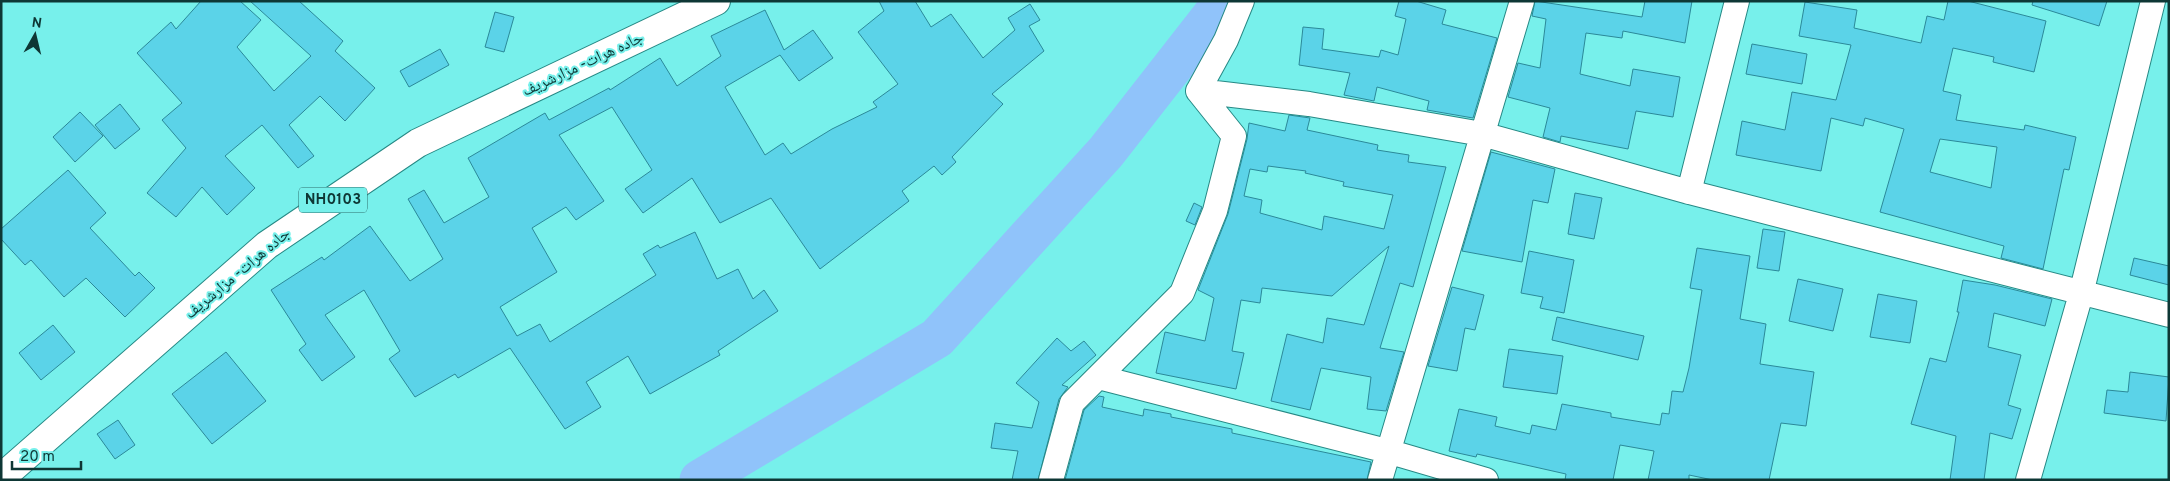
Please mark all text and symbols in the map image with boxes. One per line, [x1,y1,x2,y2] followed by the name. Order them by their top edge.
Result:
[10,10,60,60] north arrow
[30,14,43,33] text: N
[519,28,647,102] street label: جاده هرات- مزارشریف
[299,188,367,212] road number: NH0103
[181,224,295,324] street label: جاده هرات- مزارشریف
[12,438,81,470] scale bar
[20,448,55,467] text: 20 m

